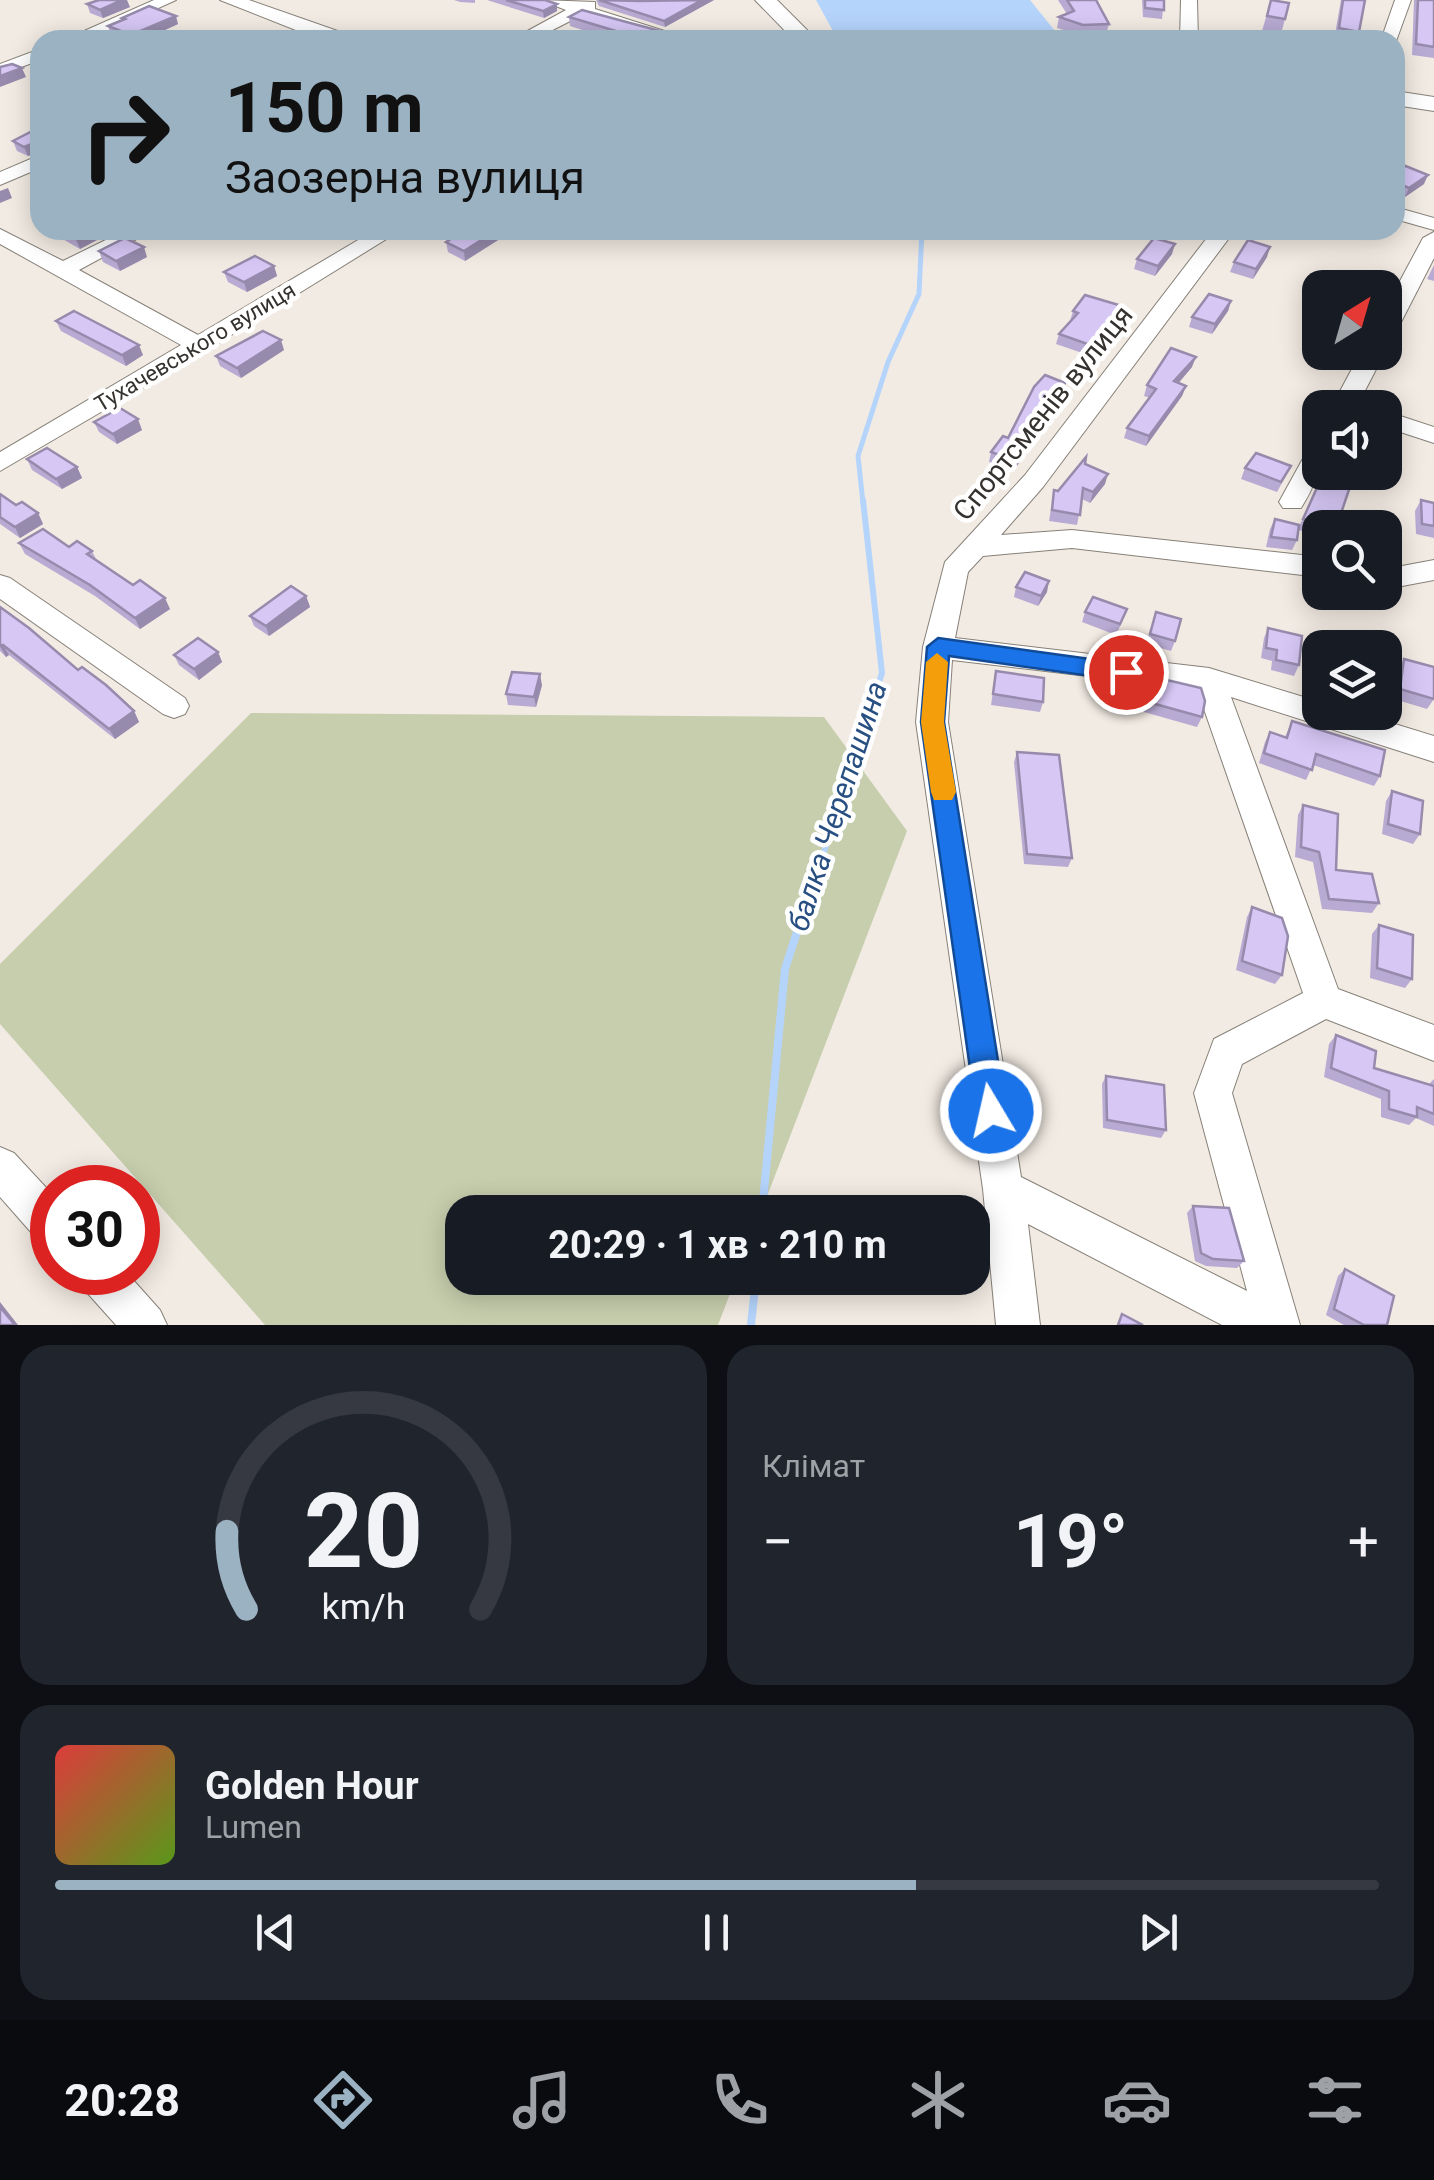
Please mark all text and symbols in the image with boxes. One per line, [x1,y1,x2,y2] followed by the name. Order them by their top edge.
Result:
[225,67,424,149] text: 150 m
[60,70,190,200] icon: right
[225,151,585,204] text: Заозерна вулиця
[1302,270,1402,370] north arrow
[1302,270,1402,730] map controls
[90,277,300,417] street label: Тухачевського вулиця
[946,299,1140,527] street label: Спортсменів вулиця
[1302,390,1402,490] button: sound
[1302,510,1402,610] button: search
[1084,630,1169,715] pin
[1302,630,1402,730] button: layers
[1099,645,1154,700] icon: arrive
[780,677,894,935] water label: балка Черепашина
[939,1059,1043,1163] position arrow
[30,1165,160,1295] speed limit sign: 30
[548,1223,887,1267] text: 20:29 · 1 хв · 210 m
[762,1447,865,1485] text: Клімат
[304,1471,423,1592] text: 20
[1013,1497,1128,1585] text: 19°
[762,1510,793,1574] text: −
[1348,1510,1379,1574] text: +
[322,1586,405,1628] text: km/h
[205,1764,419,1808] text: Golden Hour
[205,1808,302,1846] text: Lumen
[248,1905,303,1960] icon: previous
[689,1905,744,1960] icon: pause
[1131,1905,1186,1960] icon: next
[308,2065,378,2135] icon: directions
[507,2065,577,2135] icon: music
[705,2065,775,2135] icon: phone
[903,2065,973,2135] icon: climate
[1102,2065,1172,2135] icon: car
[1300,2065,1370,2135] icon: filters
[64,2074,180,2127] text: 20:28

